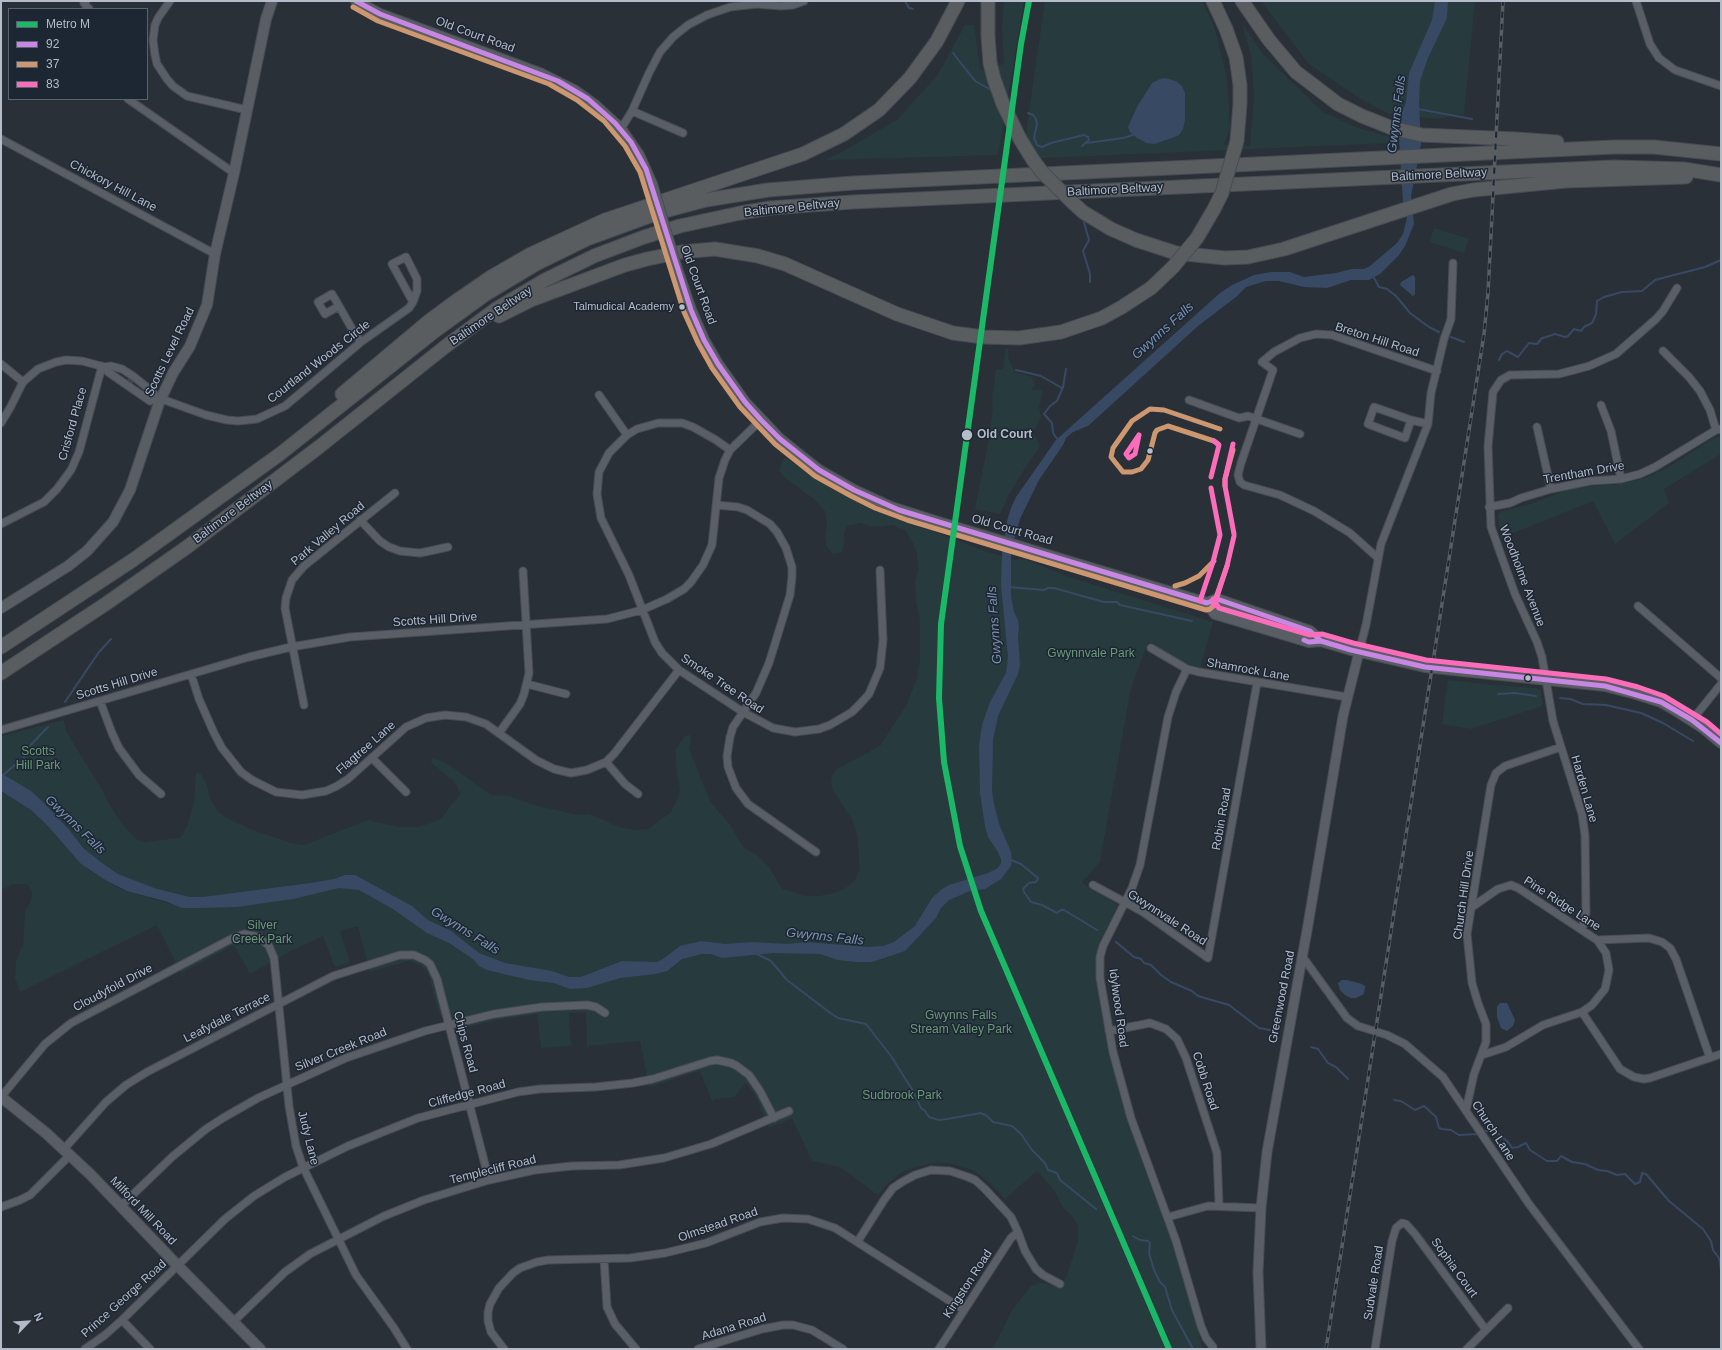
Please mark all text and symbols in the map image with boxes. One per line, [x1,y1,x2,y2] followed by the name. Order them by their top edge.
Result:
[8,8,148,100] legend
[433,14,517,56] street label: Old Court Road
[46,17,90,31] text: Metro M
[46,37,59,51] text: 92
[46,57,59,71] text: 37
[1385,74,1409,154] water label: Gwynns Falls
[46,77,59,91] text: 83
[67,157,159,215] street label: Chickory Hill Lane
[1391,165,1487,185] street label: Baltimore Beltway
[1067,180,1163,200] street label: Baltimore Beltway
[743,196,841,220] street label: Baltimore Beltway
[677,243,719,327] street label: Old Court Road
[447,283,535,349] street label: Baltimore Beltway
[1129,299,1197,363] water label: Gwynns Falls
[573,300,674,314] place label: Talmudical Academy
[677,302,687,312] marker: Talmudical Academy
[142,305,198,399] street label: Scotts Level Road
[265,317,373,407] street label: Courtland Woods Circle
[1333,320,1421,360] street label: Breton Hill Road
[56,386,90,462] street label: Crisford Place
[960,428,974,442] marker: Old Court
[977,428,1032,442] place label: Old Court
[1145,446,1155,456] unlabelled marker
[1542,459,1626,487] street label: Trentham Drive
[190,477,276,547] street label: Baltimore Beltway
[288,499,368,569] street label: Park Valley Road
[970,512,1054,548] street label: Old Court Road
[1496,523,1548,629] street label: Woodholme Avenue
[984,586,1006,664] water label: Gwynns Falls
[392,610,478,630] street label: Scotts Hill Drive
[1047,647,1135,661] park label: Gwynnvale Park
[678,651,766,717] street label: Smoke Tree Road
[1205,656,1291,684] street label: Shamrock Lane
[74,665,160,703] street label: Scotts Hill Drive
[1523,673,1533,683] unlabelled marker
[333,718,399,778] street label: Flagtree Lane
[16,745,60,773] park label: Scotts Hill Park
[1568,754,1600,824] street label: Harden Lane
[1209,787,1235,851] street label: Robin Road
[42,792,108,858] water label: Gwynns Falls
[1451,849,1477,941] street label: Church Hill Drive
[1521,874,1603,934] street label: Pine Ridge Lane
[1125,887,1209,949] street label: Gwynnvale Road
[428,904,502,958] water label: Gwynns Falls
[232,919,292,947] park label: Silver Creek Park
[785,925,865,949] water label: Gwynns Falls
[1266,949,1298,1045] street label: Greenwood Road
[71,961,155,1015] street label: Cloudyfold Drive
[1105,968,1131,1048] street label: Idylwood Road
[181,990,273,1046] street label: Leafydale Terrace
[910,1009,1012,1037] park label: Gwynns Falls Stream Valley Park
[450,1010,480,1074] street label: Chips Road
[293,1025,389,1075] street label: Silver Creek Road
[1189,1050,1221,1112] street label: Cobb Road
[427,1077,507,1111] street label: Cliffedge Road
[862,1089,942,1103] park label: Sudbrook Park
[1468,1098,1518,1164] street label: Church Lane
[294,1109,322,1167] street label: Judy Lane
[448,1152,538,1188] street label: Templecliff Road
[107,1174,179,1248] street label: Milford Mill Road
[676,1205,760,1245] street label: Olmstead Road
[1428,1235,1480,1301] street label: Sophia Court
[1361,1245,1387,1321] street label: Sudvale Road
[941,1247,995,1321] street label: Kingston Road
[79,1257,169,1341] street label: Prince George Road
[8,1302,48,1342] north arrow
[700,1310,768,1344] street label: Adana Road
[32,1311,46,1323] text: N

